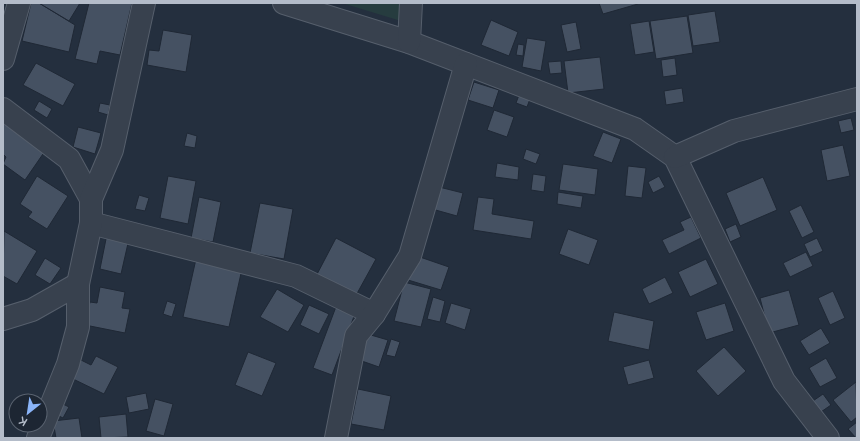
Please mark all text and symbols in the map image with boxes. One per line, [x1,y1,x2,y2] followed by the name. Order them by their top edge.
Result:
[8,393,48,433] north arrow
[16,413,30,429] text: K

